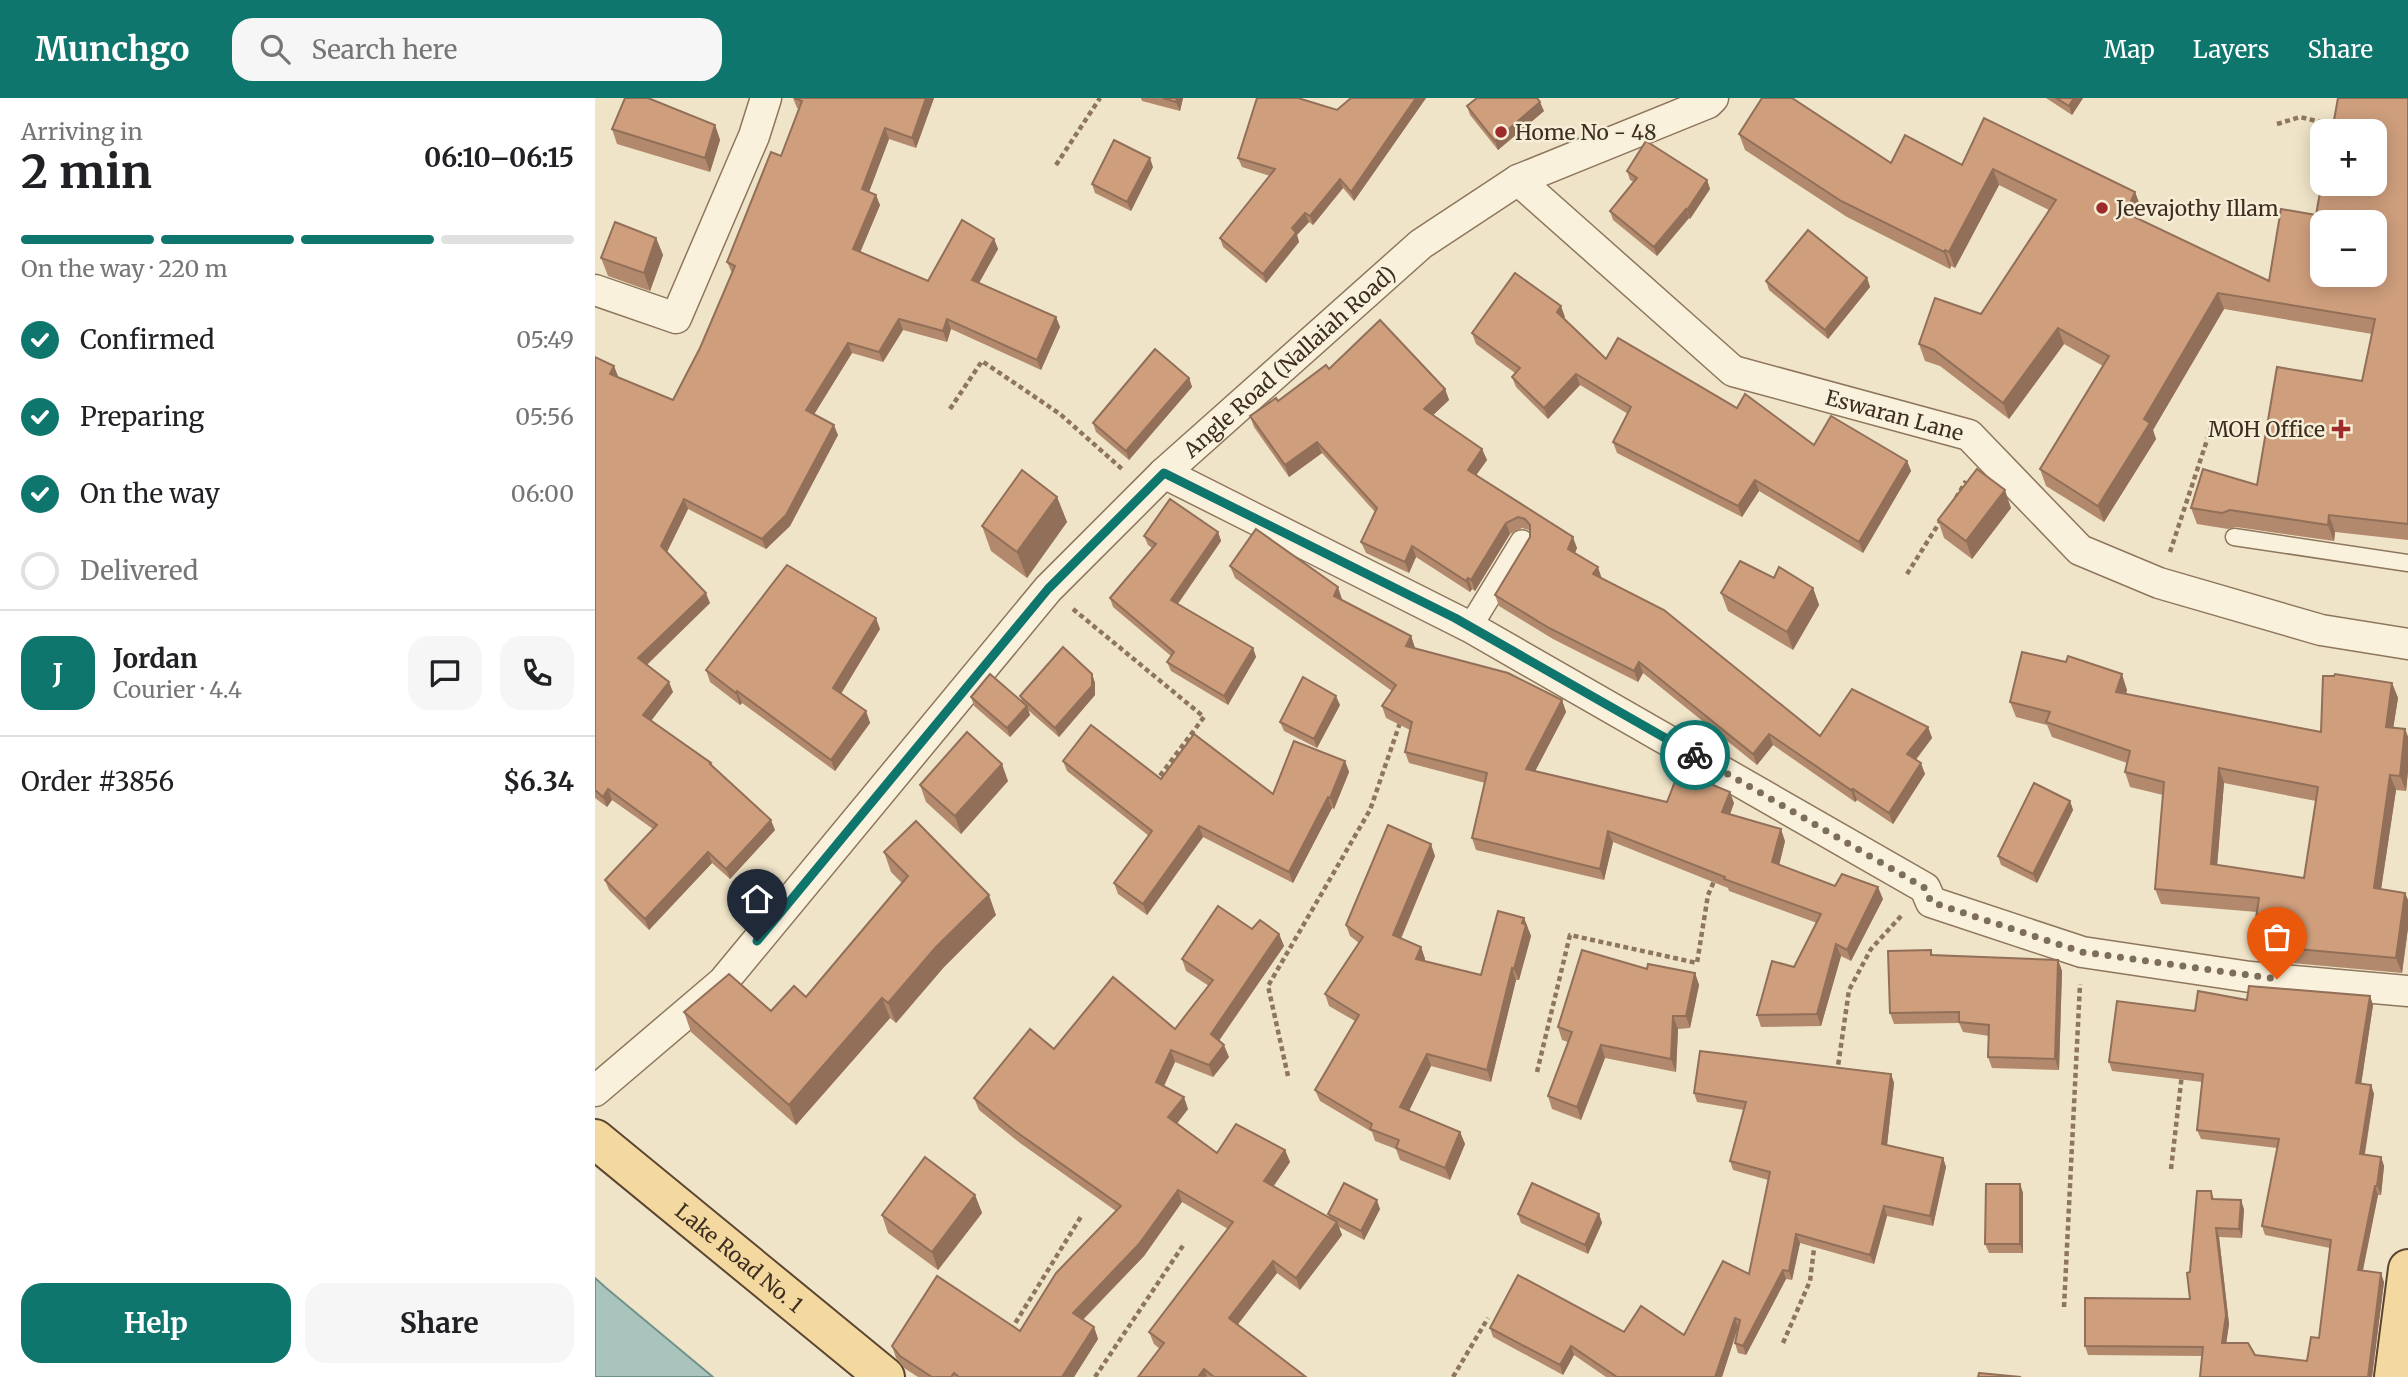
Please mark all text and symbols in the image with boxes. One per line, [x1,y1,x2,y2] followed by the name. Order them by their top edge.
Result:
[232,18,722,81] search box
[35,29,190,70] text: Munchgo
[256,30,294,68] icon: search
[312,33,457,66] text: Search here
[2104,34,2155,65] text: Map
[2193,34,2269,65] text: Layers
[2307,34,2373,65] text: Share
[21,117,143,146] text: Arriving in
[1515,119,1656,146] place label: Home No - 48
[2310,119,2387,287] map controls
[2310,119,2387,196] button: +
[1493,124,1509,140] marker: Home No - 48
[424,141,574,174] text: 06:10–06:15
[21,143,152,201] text: 2 min
[2115,195,2279,222] place label: Jeevajothy Illam
[2094,200,2110,216] marker: Jeevajothy Illam
[2310,210,2387,287] button: −
[21,254,228,283] text: On the way · 220 m
[1177,260,1401,464] street label: Angle Road (Nallaiah Road)
[21,321,59,359] icon: check
[80,323,215,356] text: Confirmed
[516,325,574,354] text: 05:49
[1822,383,1967,446] street label: Eswaran Lane
[21,398,59,436] icon: check
[80,400,204,433] text: Preparing
[515,402,574,431] text: 05:56
[2208,416,2325,443] place label: MOH Office
[2331,419,2351,439] marker: MOH Office
[21,475,59,513] icon: check
[80,477,220,510] text: On the way
[511,479,574,508] text: 06:00
[80,554,199,587] text: Delivered
[408,636,482,710] button: chat
[500,636,574,710] button: phone
[113,642,198,675] text: Jordan
[53,657,63,690] text: J
[113,675,242,704] text: Courier · 4.4
[1660,720,1730,790] courier
[1676,736,1714,774] icon: bike
[21,765,174,798] text: Order #3856
[503,765,574,798] text: $6.34
[727,869,787,941] pin
[738,880,776,918] icon: home
[2247,907,2307,979] pin
[2258,918,2296,956] icon: bag
[670,1197,809,1318] street label: Lake Road No. 1
[21,1283,291,1363] button: Help
[305,1283,574,1363] button: Share

